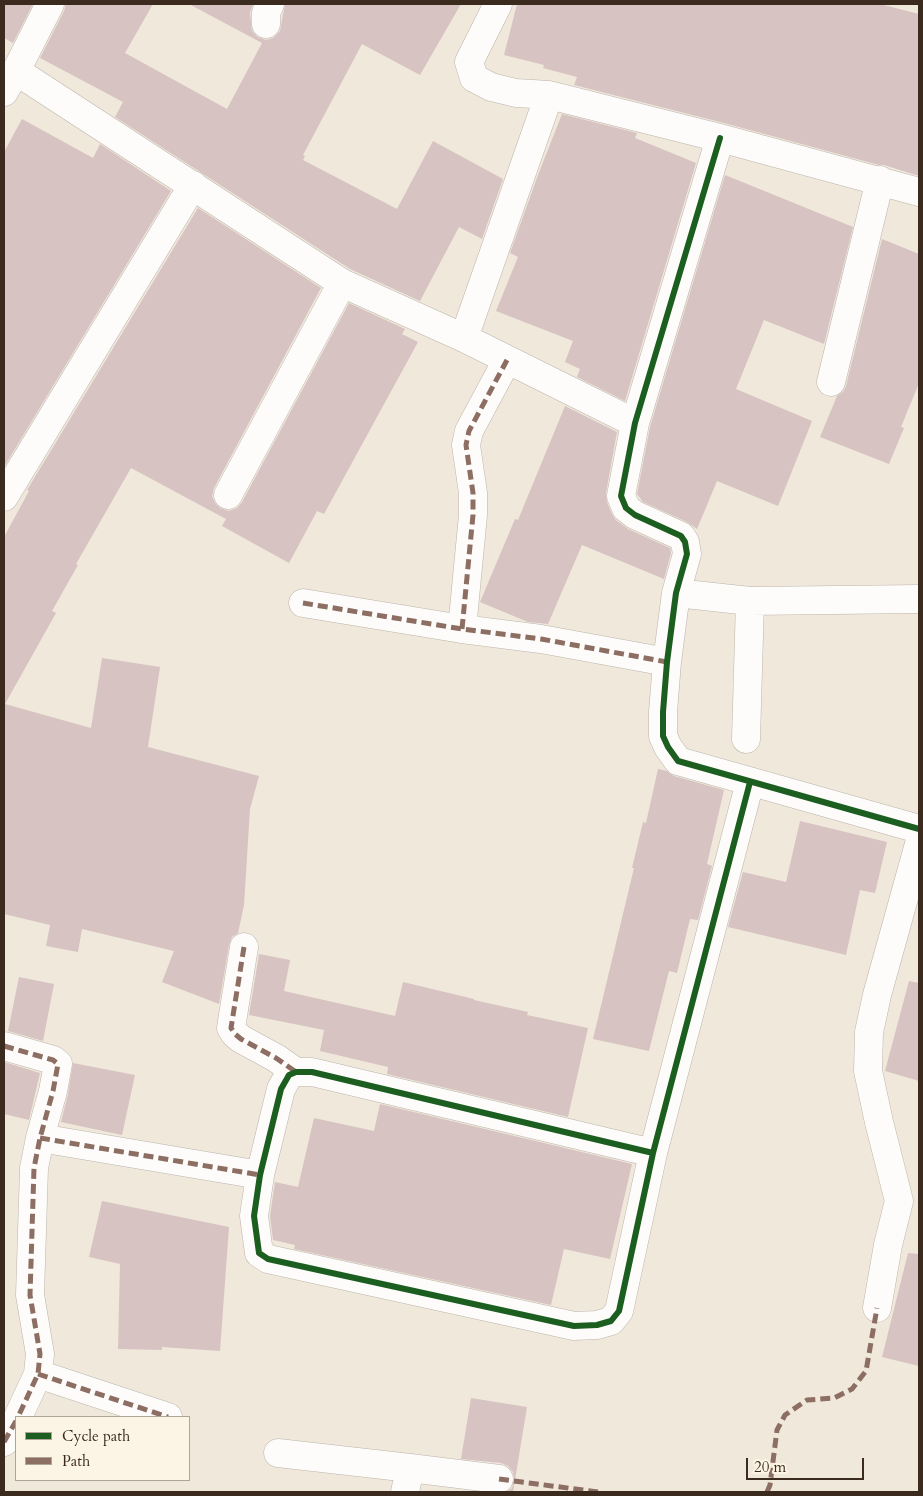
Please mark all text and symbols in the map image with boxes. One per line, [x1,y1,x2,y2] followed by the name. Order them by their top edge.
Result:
[15,1416,190,1481] legend
[62,1426,130,1446] text: Cycle path
[748,1448,866,1480] scale bar
[62,1451,90,1471] text: Path
[754,1457,786,1477] text: 20 m

